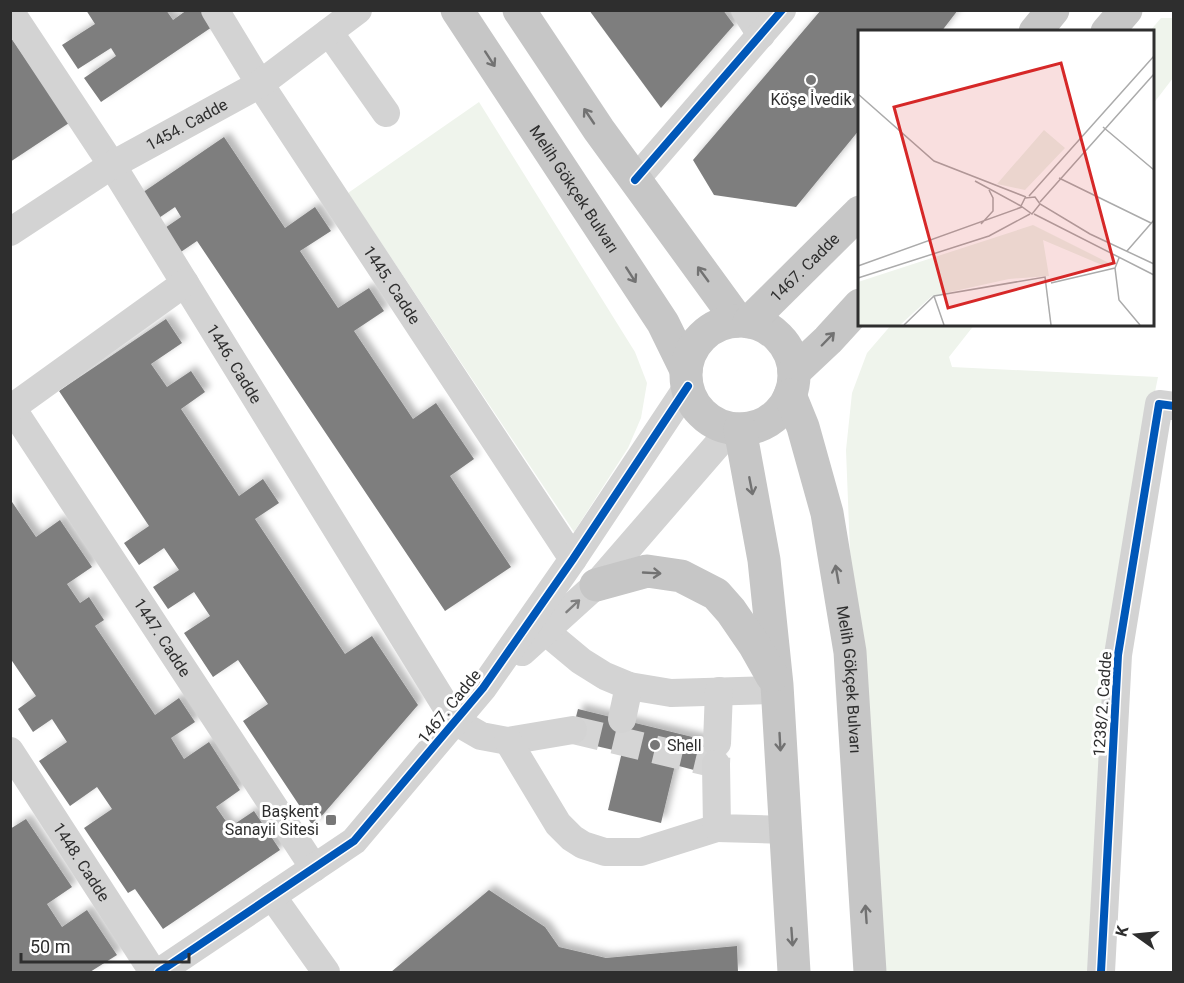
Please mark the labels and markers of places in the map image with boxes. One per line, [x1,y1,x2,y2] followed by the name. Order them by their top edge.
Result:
[804,73,818,87] marker: Köşe İvedik
[770,90,852,109] place label: Köşe İvedik
[667,736,702,755] place label: Shell
[648,738,662,752] marker: Shell
[225,802,319,839] place label: Başkent Sanayii Sitesi
[324,813,338,827] marker: Başkent Sanayii Sitesi

